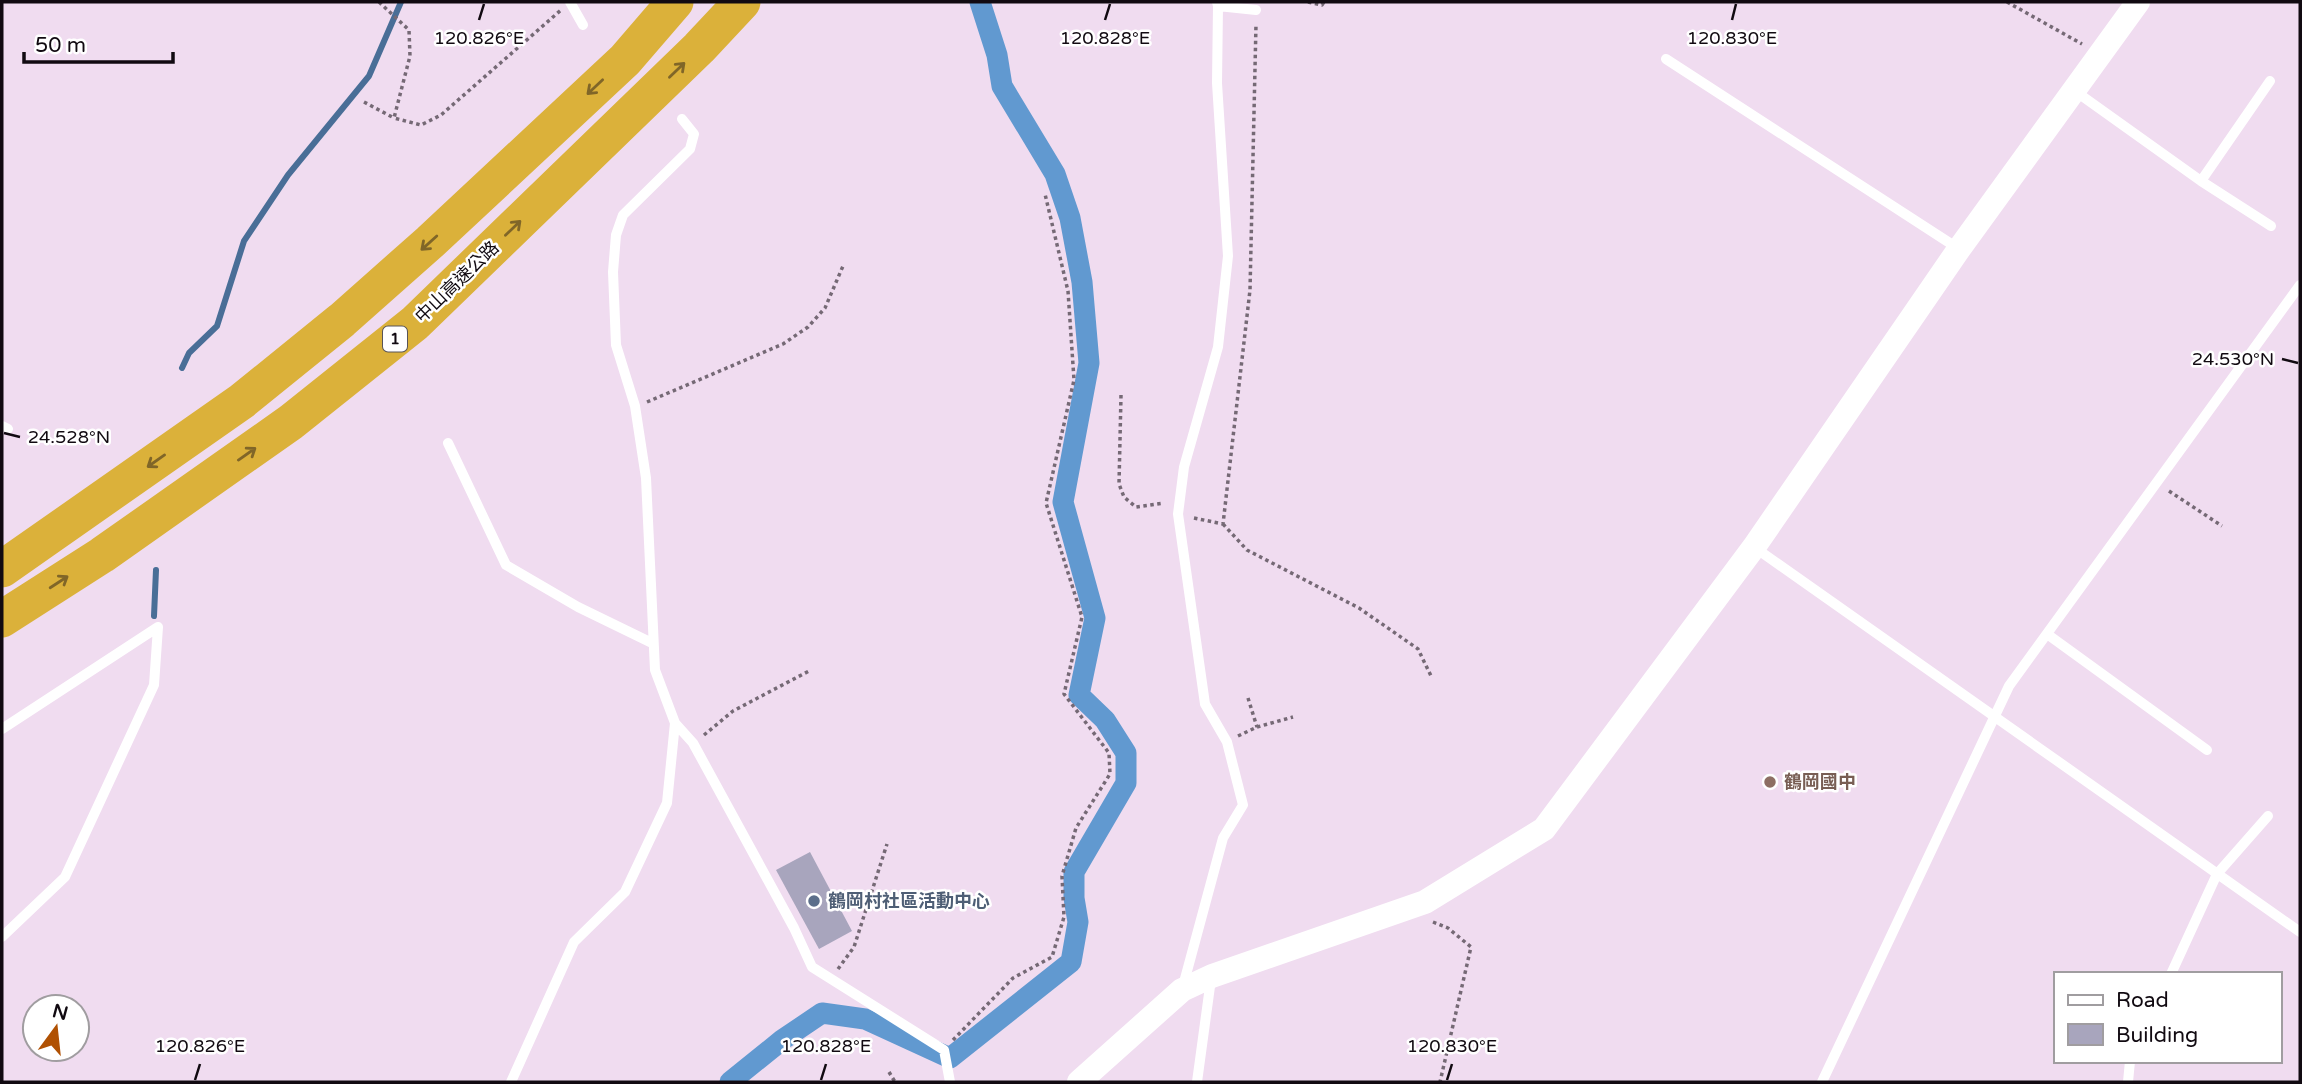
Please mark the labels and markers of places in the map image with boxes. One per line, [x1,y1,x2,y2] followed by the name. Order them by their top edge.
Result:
[1784,771,1856,793] place label: 鶴岡國中
[1762,774,1778,790] marker: 鶴岡國中
[828,890,990,912] place label: 鶴岡村社區活動中心
[806,893,822,909] marker: 鶴岡村社區活動中心

